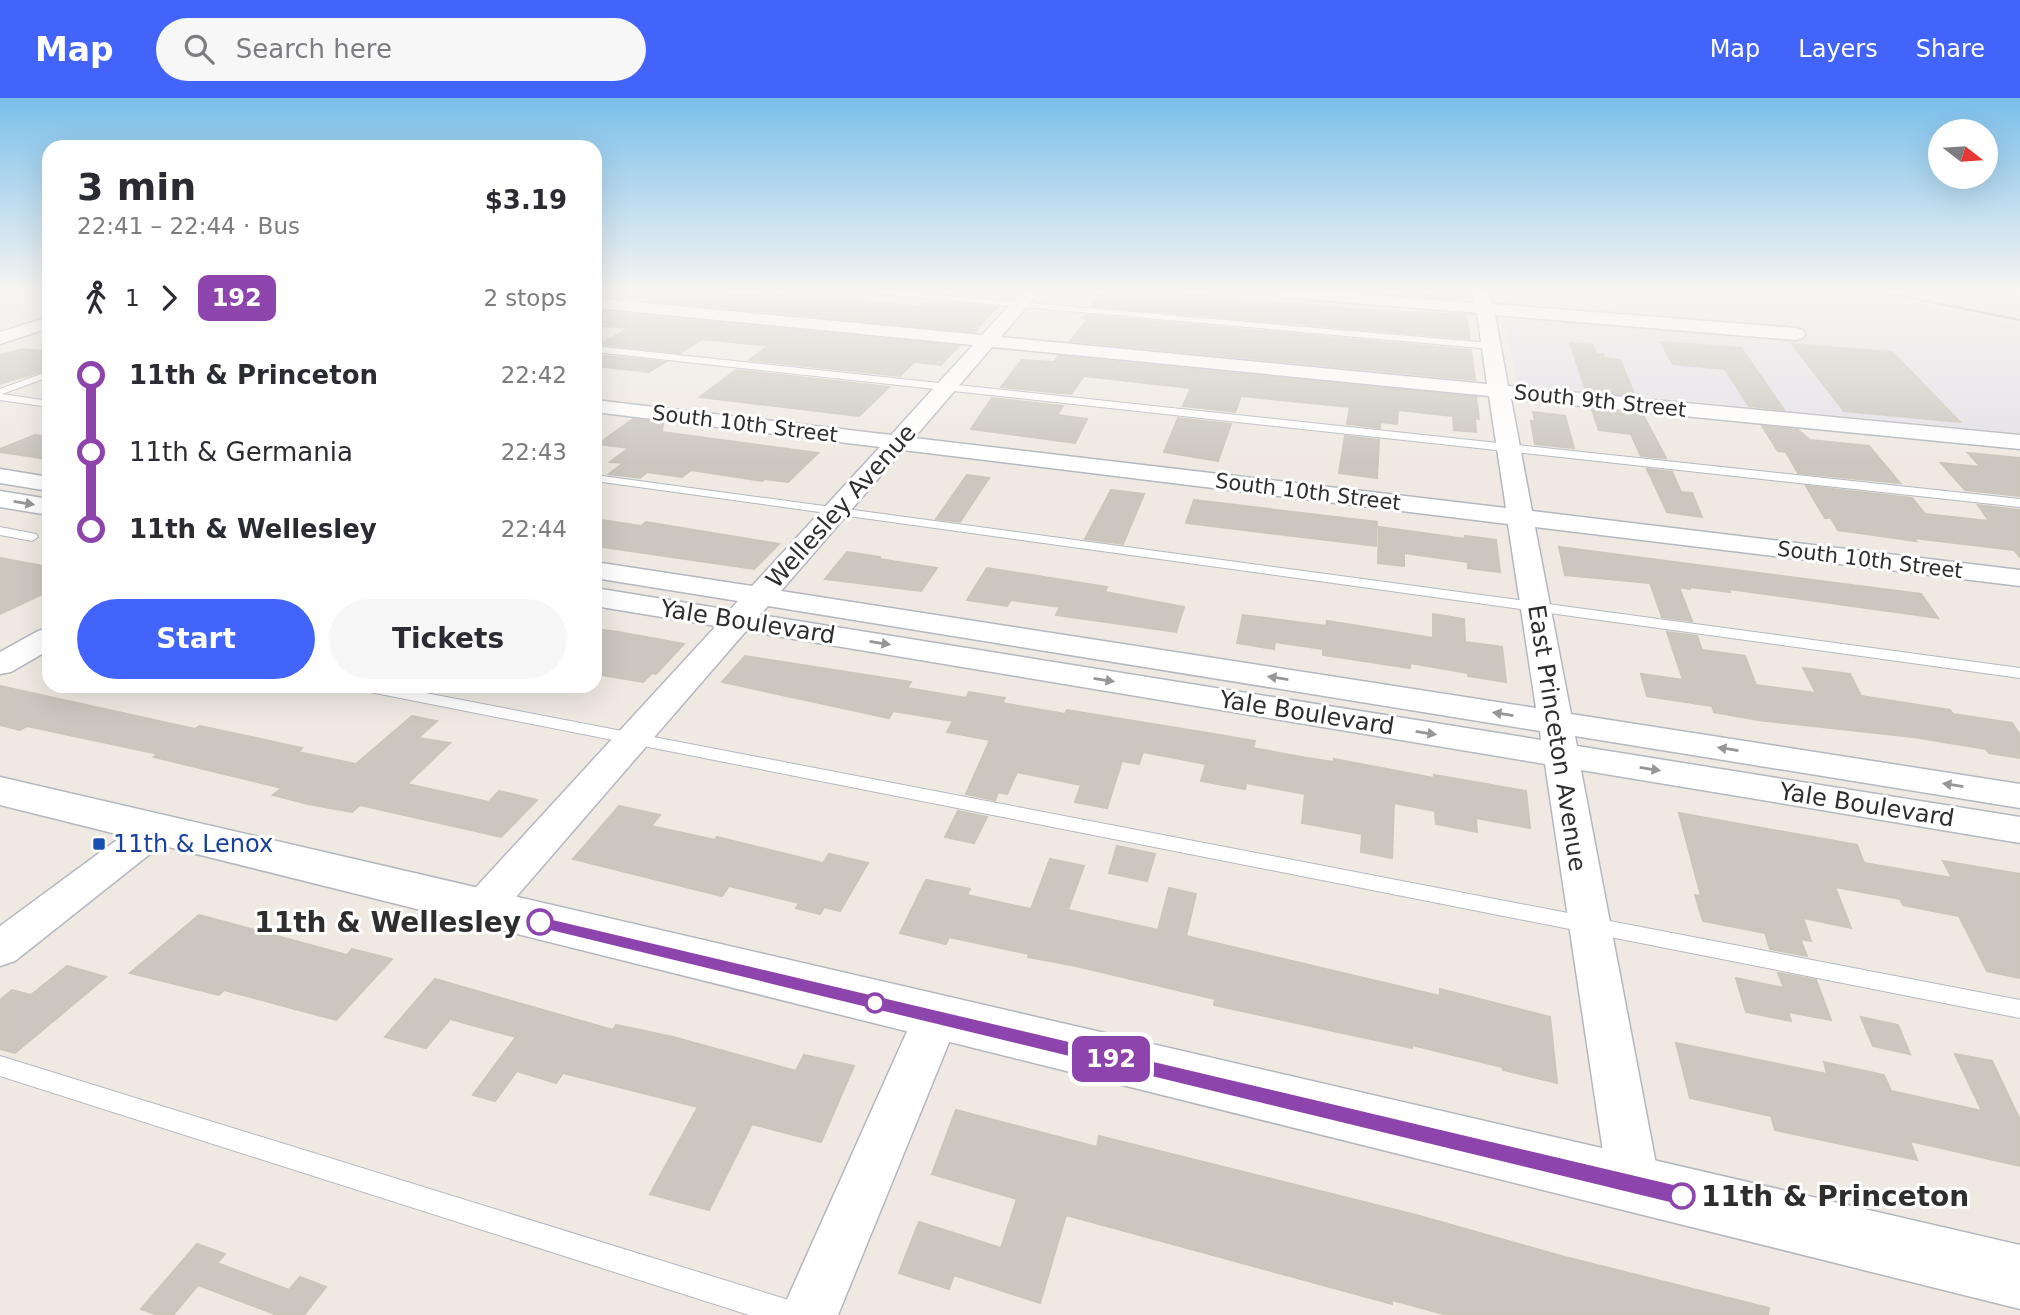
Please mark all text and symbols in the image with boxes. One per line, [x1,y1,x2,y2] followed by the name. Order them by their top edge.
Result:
[156,18,646,81] search box
[35,30,114,69] text: Map
[180,30,218,68] icon: search
[236,34,392,64] text: Search here
[1710,35,1760,63] text: Map
[1798,35,1878,63] text: Layers
[1916,35,1985,63] text: Share
[1928,119,1998,189] north arrow
[1928,119,1998,189] map controls
[77,165,196,209] text: 3 min
[485,185,567,215] text: $3.19
[77,213,300,239] text: 22:41 – 22:44 · Bus
[77,279,115,317] icon: walk
[150,279,188,317] icon: forward
[212,284,262,312] text: 192
[125,285,140,311] text: 1
[483,285,567,311] text: 2 stops
[129,360,378,390] text: 11th & Princeton
[501,362,567,388] text: 22:42
[1513,380,1687,422] street label: South 9th Street
[651,401,839,447] street label: South 10th Street
[760,419,922,593] street label: Wellesley Avenue
[129,437,353,467] text: 11th & Germania
[501,439,567,465] text: 22:43
[1214,469,1402,515] street label: South 10th Street
[14,498,36,509] one-way arrow
[129,514,377,544] text: 11th & Wellesley
[501,516,567,542] text: 22:44
[1776,537,1964,583] street label: South 10th Street
[658,594,837,650] street label: Yale Boulevard
[77,599,315,679] button: Start
[329,599,567,679] button: Tickets
[1522,603,1592,873] street label: East Princeton Avenue
[869,638,891,649] one-way arrow
[1267,672,1289,683] one-way arrow
[1094,675,1116,686] one-way arrow
[1217,685,1396,741] street label: Yale Boulevard
[1492,708,1514,719] one-way arrow
[1415,728,1437,739] one-way arrow
[1717,744,1739,755] one-way arrow
[1639,764,1661,775] one-way arrow
[1777,777,1956,833] street label: Yale Boulevard
[1941,779,1963,790] one-way arrow
[113,830,273,858] place label: 11th & Lenox
[91,836,107,852] marker: 11th & Lenox
[254,906,521,939] place label: 11th & Wellesley
[527,909,553,935] marker: 11th & Wellesley
[865,993,885,1013] unlabelled marker
[1071,1036,1151,1082] line badge: 192
[1086,1045,1136,1073] text: 192
[1701,1180,1969,1213] place label: 11th & Princeton
[1669,1183,1695,1209] marker: 11th & Princeton

